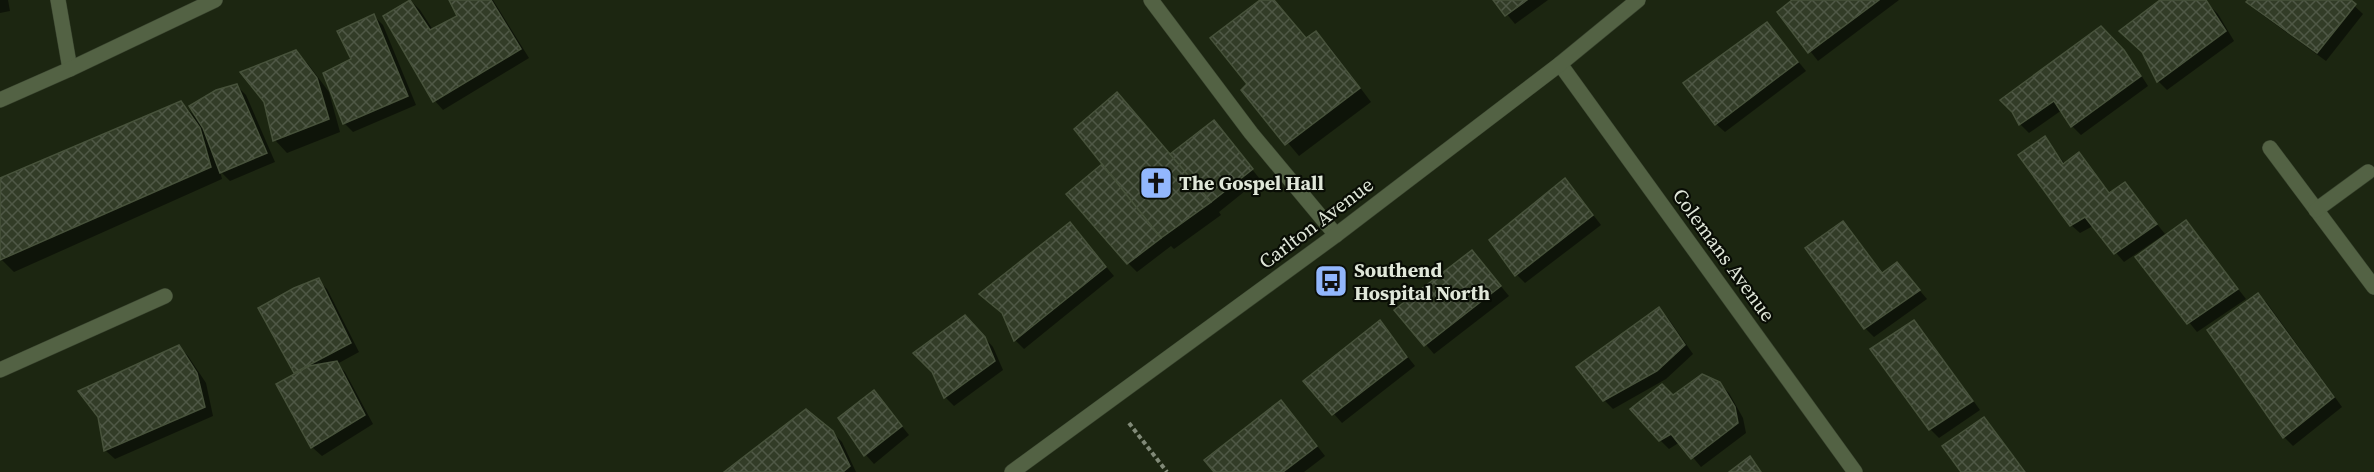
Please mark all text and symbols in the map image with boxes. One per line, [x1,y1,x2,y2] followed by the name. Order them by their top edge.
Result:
[1138,165,1174,201] church icon: The Gospel Hall
[1179,169,1324,197] place label: The Gospel Hall
[1253,171,1379,275] street label: Carlton Avenue
[1666,183,1782,327] street label: Colemans Avenue
[1354,256,1490,307] place label: Southend Hospital North
[1313,263,1349,299] bus stop icon: Southend Hospital North

